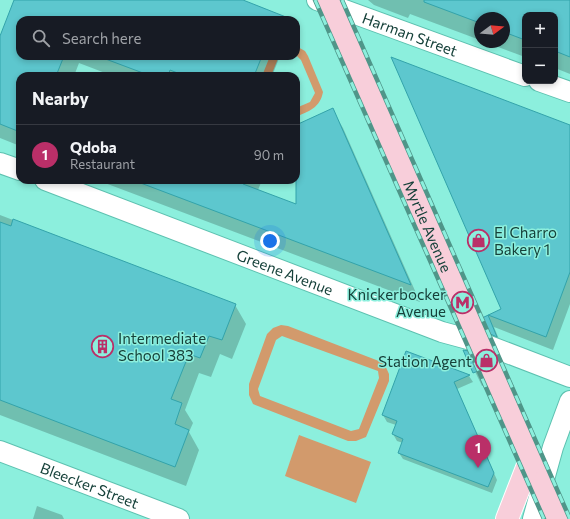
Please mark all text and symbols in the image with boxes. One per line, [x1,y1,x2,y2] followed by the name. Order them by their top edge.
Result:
[360,8,460,60] street label: Harman Street
[474,12,510,48] north arrow
[522,12,558,84] map controls
[522,12,558,48] button: +
[16,16,300,60] search box
[30,27,52,49] icon: search
[62,29,141,47] text: Search here
[522,48,558,84] button: −
[32,88,89,109] text: Nearby
[70,138,117,156] text: Qdoba
[42,147,48,163] text: 1
[254,147,284,163] text: 90 m
[70,156,135,172] text: Restaurant
[400,178,456,275] street label: Myrtle Avenue
[494,223,557,258] place label: El Charro Bakery 1
[465,228,491,254] shop icon: El Charro Bakery 1
[260,231,280,251] your location
[234,245,336,299] street label: Greene Avenue
[347,285,446,320] place label: Knickerbocker Avenue
[449,290,475,316] metro station icon: Knickerbocker Avenue
[118,329,206,364] place label: Intermediate School 383
[89,334,115,360] building icon: Intermediate School 383
[474,348,500,374] shop icon: Station Agent
[378,352,472,370] place label: Station Agent
[465,435,491,468] pin: 1
[38,458,141,512] street label: Bleecker Street

